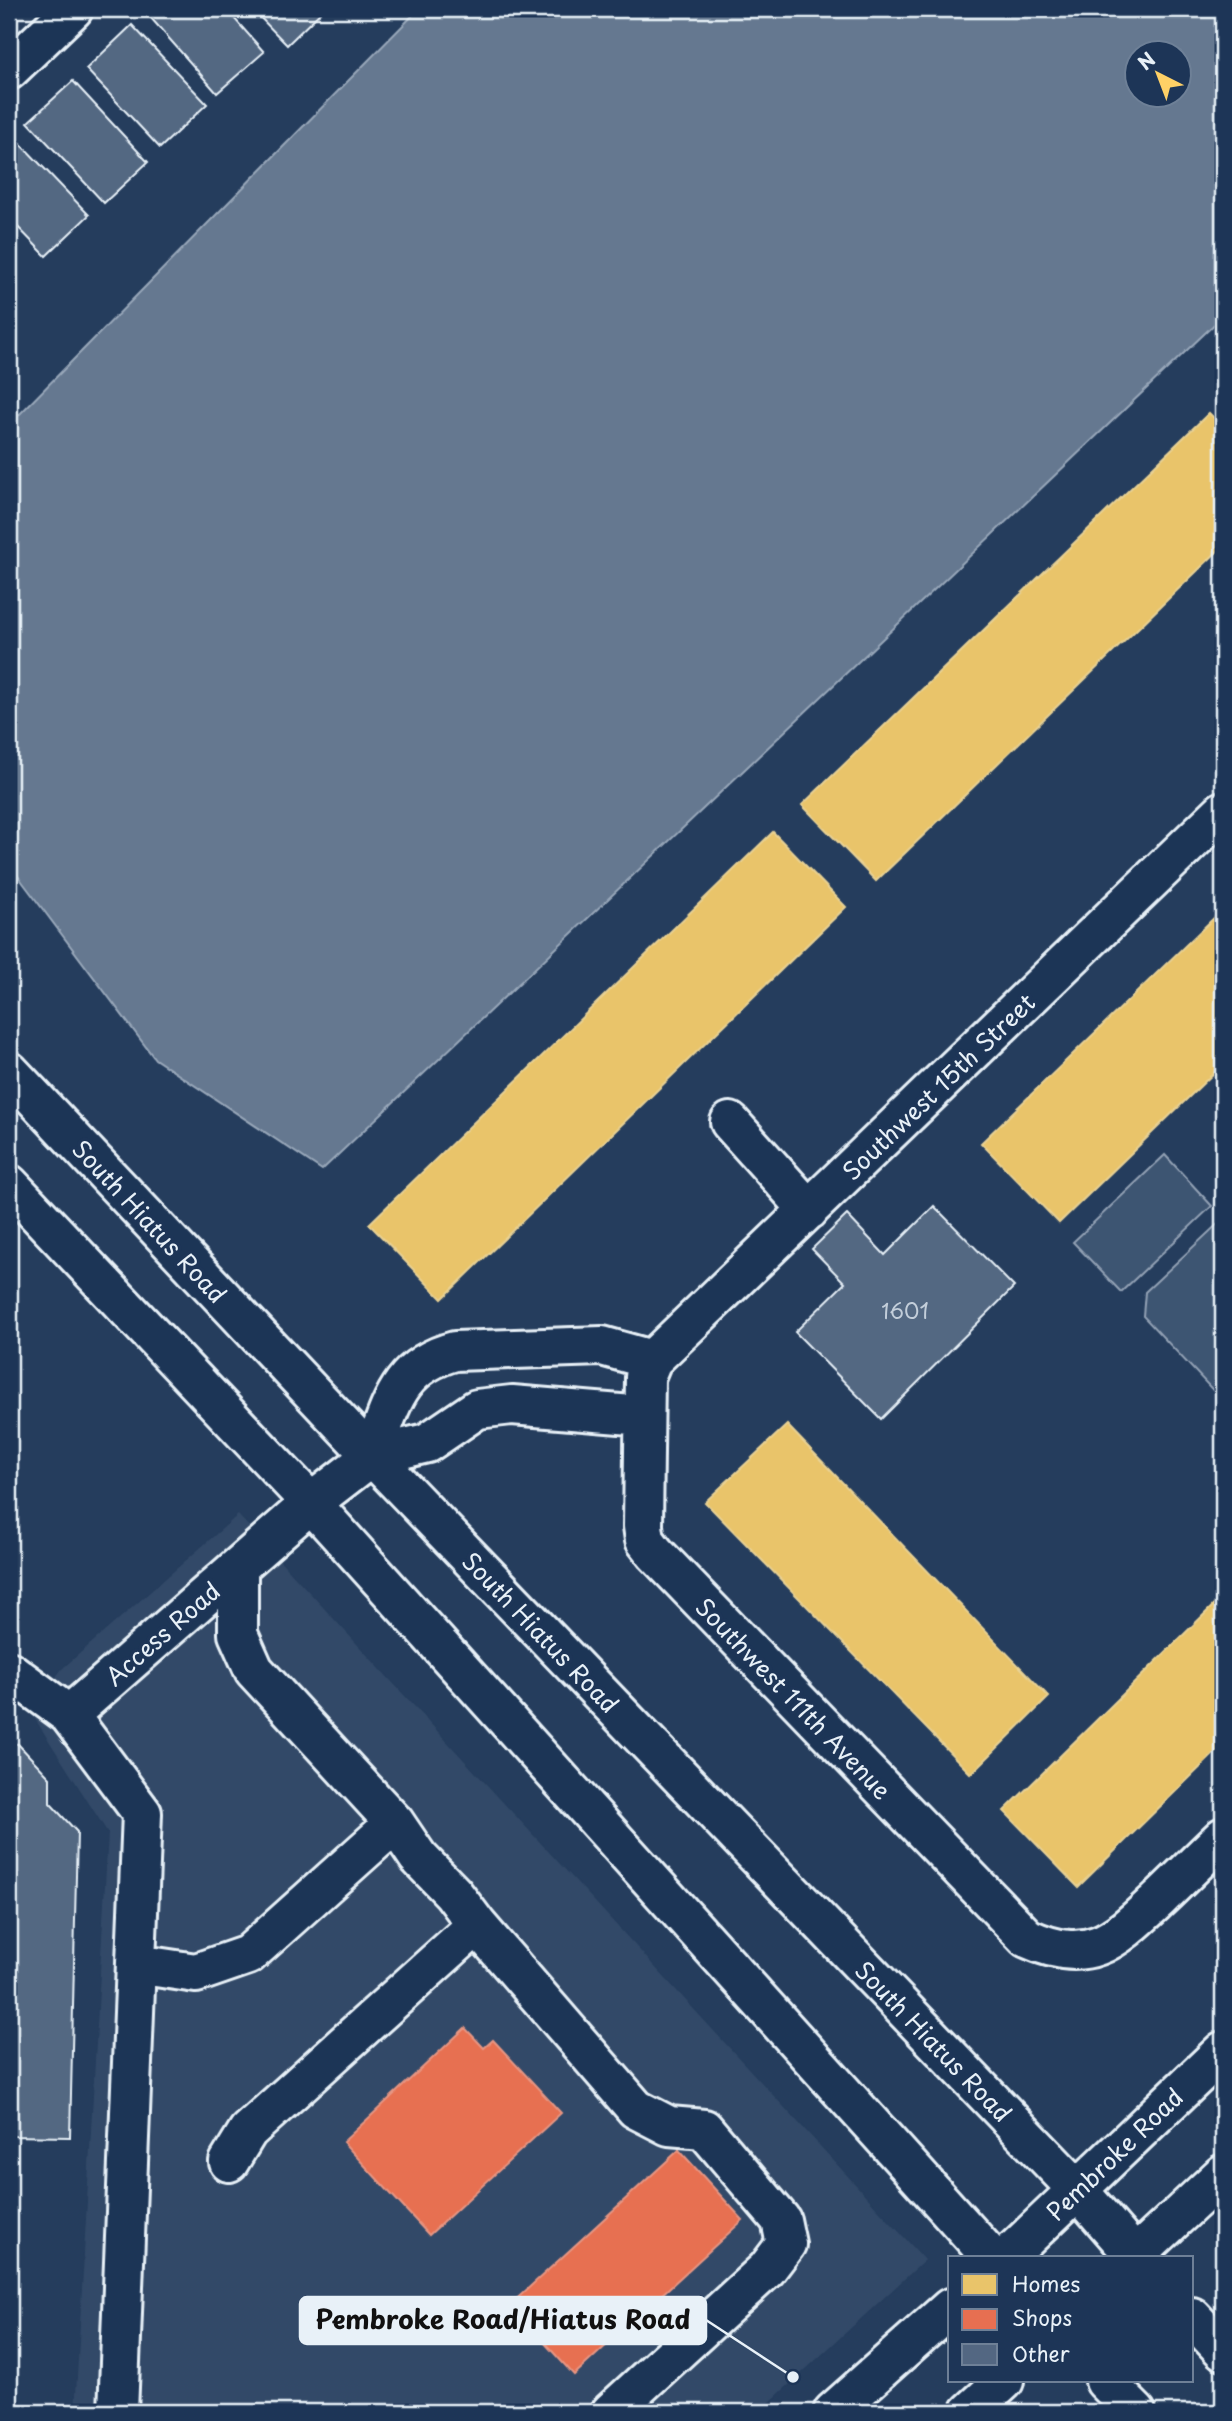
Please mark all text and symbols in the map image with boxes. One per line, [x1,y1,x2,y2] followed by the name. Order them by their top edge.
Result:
[1124,38,1194,108] north arrow
[1131,45,1161,76] text: N
[833,984,1043,1188] street label: Southwest 15th Street
[65,1131,235,1311] street label: South Hiatus Road
[881,1294,929,1326] house number: 1601
[454,1543,628,1721] street label: South Hiatus Road
[96,1573,228,1693] street label: Access Road
[688,1589,900,1807] street label: Southwest 111th Avenue
[847,1952,1021,2130] street label: South Hiatus Road
[1037,2079,1191,2229] street label: Pembroke Road
[948,2256,1194,2382] legend
[1012,2267,1080,2299] text: Homes
[300,2297,706,2344] callout: Pembroke Road/Hiatus Road
[316,2299,690,2338] text: Pembroke Road/Hiatus Road
[1012,2301,1072,2333] text: Shops
[1012,2337,1070,2369] text: Other

